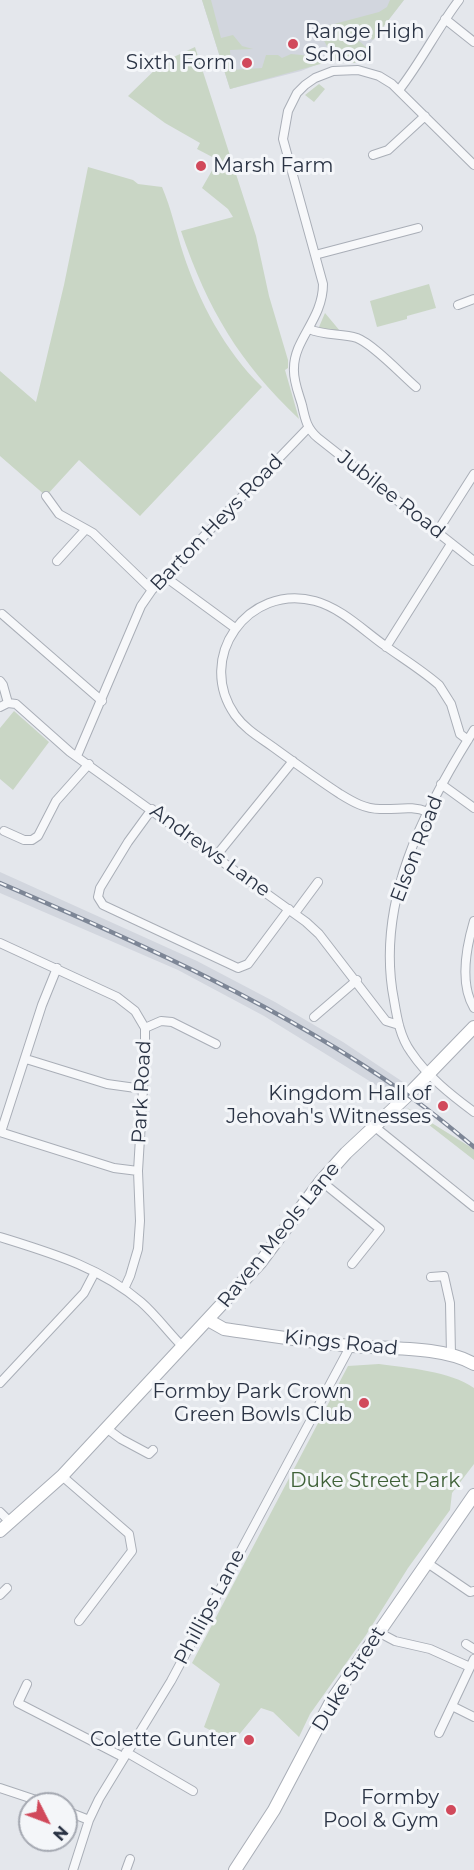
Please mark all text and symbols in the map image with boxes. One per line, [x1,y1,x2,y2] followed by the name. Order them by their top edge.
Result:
[305,20,425,67] place label: Range High School
[286,37,300,51] marker: Range High School
[126,51,235,75] place label: Sixth Form
[240,56,254,70] marker: Sixth Form
[213,154,334,178] place label: Marsh Farm
[194,159,208,173] marker: Marsh Farm
[333,446,449,544] street label: Jubilee Road
[146,450,288,596] street label: Barton Heys Road
[386,792,448,906] street label: Elson Road
[145,799,275,903] street label: Andrews Lane
[127,1040,157,1144] street label: Park Road
[226,1082,431,1129] place label: Kingdom Hall of Jehovah's Witnesses
[436,1099,450,1113] marker: Kingdom Hall of Jehovah's Witnesses
[213,1157,345,1313] street label: Raven Meols Lane
[283,1325,399,1361] street label: Kings Road
[153,1380,352,1427] place label: Formby Park Crown Green Bowls Club
[357,1396,371,1410] marker: Formby Park Crown Green Bowls Club
[290,1469,460,1493] park label: Duke Street Park
[170,1545,250,1669] street label: Phillips Lane
[307,1622,391,1736] street label: Duke Street
[90,1728,237,1752] place label: Colette Gunter
[242,1733,256,1747] marker: Colette Gunter
[323,1786,439,1833] place label: Formby Pool & Gym
[18,1792,78,1852] north arrow
[444,1803,458,1817] marker: Formby Pool & Gym
[49,1822,72,1844] text: N

